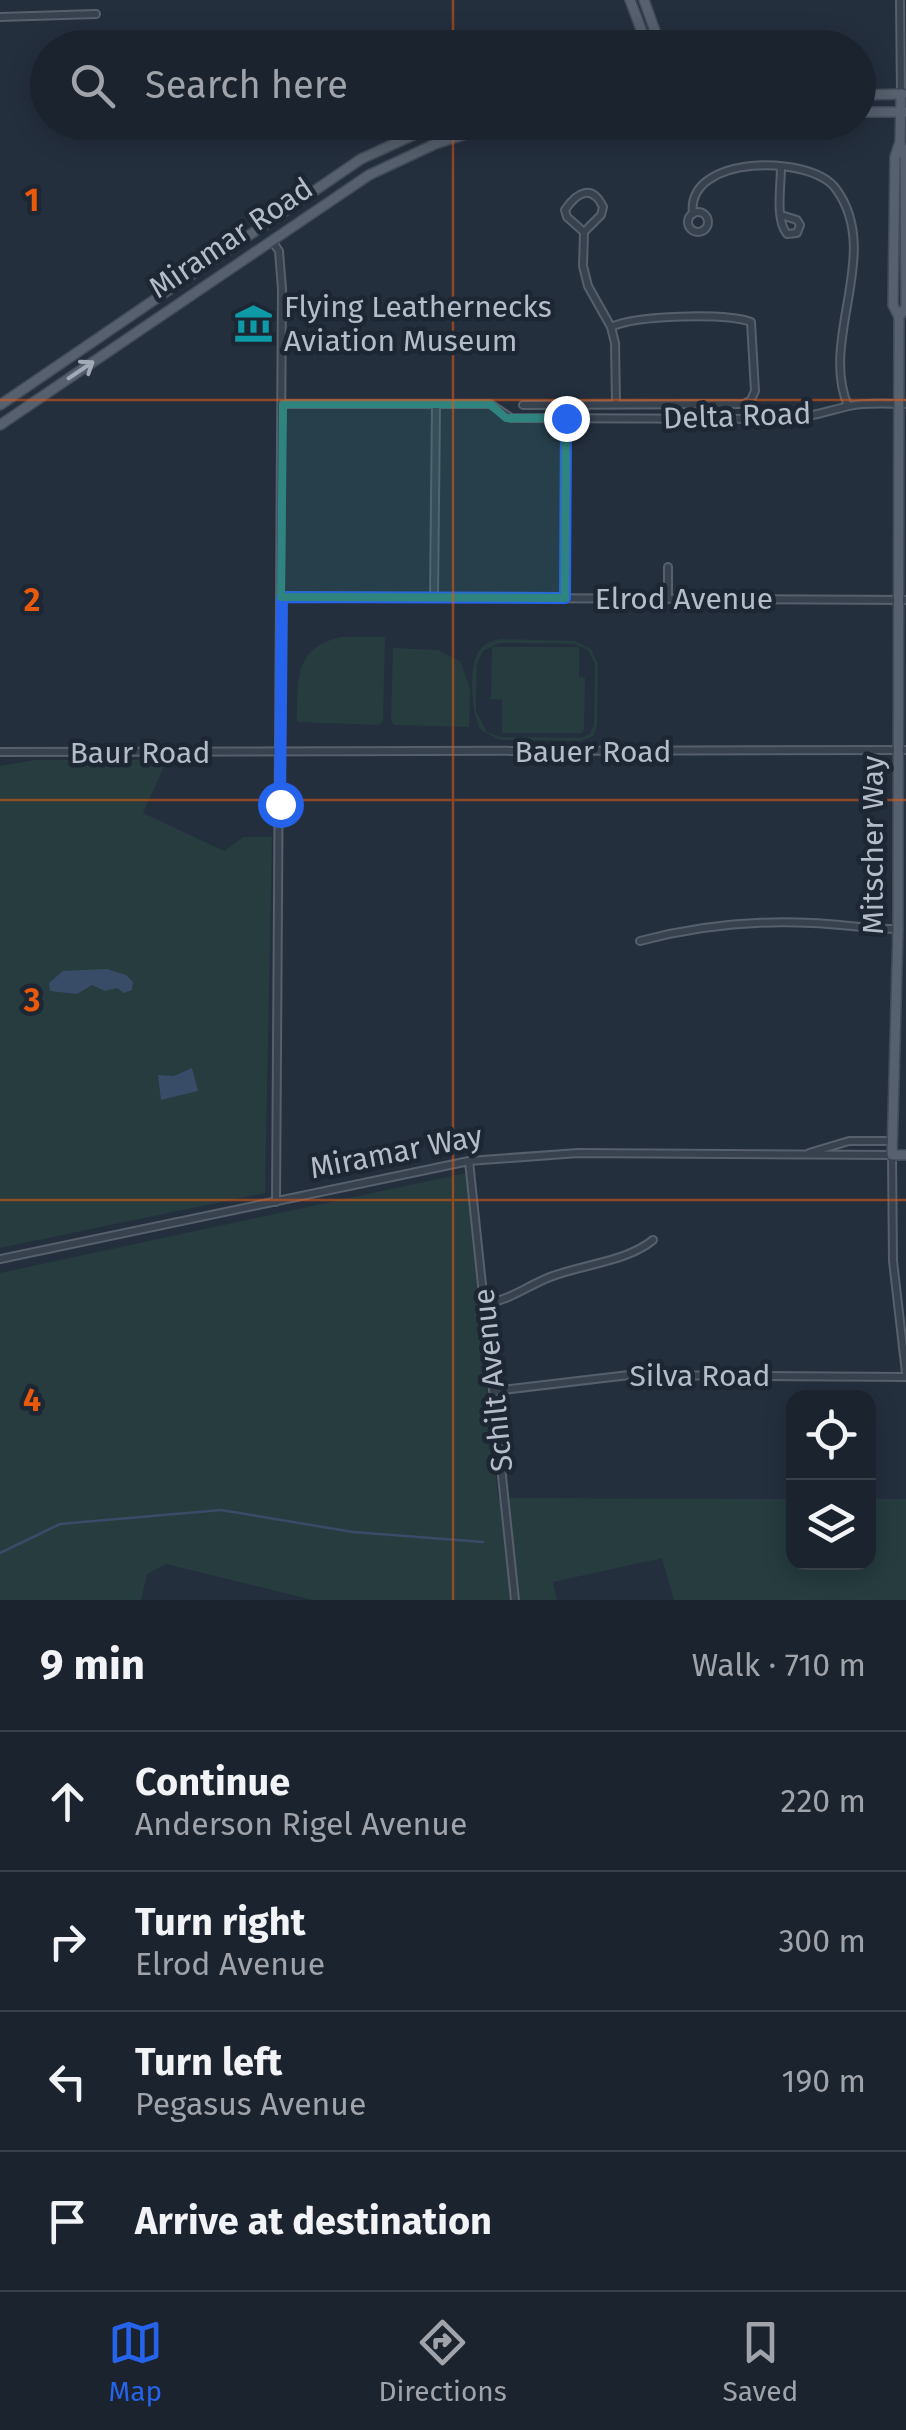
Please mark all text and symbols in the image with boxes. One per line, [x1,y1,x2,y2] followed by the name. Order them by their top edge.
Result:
[30,30,876,140] search box
[65,58,120,113] icon: search
[145,62,348,108] text: Search here
[142,170,320,306] street label: Miramar Road
[25,181,39,219] text: 1
[284,289,552,359] place label: Flying Leathernecks Aviation Museum
[233,303,275,345] museum icon: Flying Leathernecks Aviation Museum
[66,360,94,381] one-way arrow
[662,395,812,437] street label: Delta Road
[544,396,590,442] route end
[24,581,40,619] text: 2
[595,581,773,617] street label: Elrod Avenue
[514,734,672,770] street label: Bauer Road
[70,735,210,771] street label: Baur Road
[855,755,891,934] street label: Mitscher Way
[258,782,304,828] route start
[23,981,40,1019] text: 3
[307,1118,485,1186] street label: Miramar Way
[465,1287,521,1473] street label: Schilt Avenue
[629,1358,771,1394] street label: Silva Road
[23,1381,41,1419] text: 4
[786,1390,876,1570] map controls
[786,1390,876,1480] button: locate
[786,1480,876,1570] button: layers
[40,1640,145,1690] text: 9 min
[692,1646,866,1684] text: Walk · 710 m
[135,1759,290,1805] text: Continue
[40,1774,95,1829] icon: ahead
[781,1782,866,1820] text: 220 m
[135,1805,467,1843] text: Anderson Rigel Avenue
[135,1899,305,1945] text: Turn right
[40,1914,95,1969] icon: right
[778,1922,866,1960] text: 300 m
[135,1945,325,1983] text: Elrod Avenue
[135,2039,282,2085] text: Turn left
[40,2054,95,2109] icon: left
[782,2062,866,2100] text: 190 m
[135,2085,366,2123] text: Pegasus Avenue
[40,2194,95,2249] icon: arrive
[135,2198,492,2244] text: Arrive at destination
[108,2315,163,2408] tab: Map
[378,2315,507,2408] tab: Directions
[722,2315,798,2408] tab: Saved

